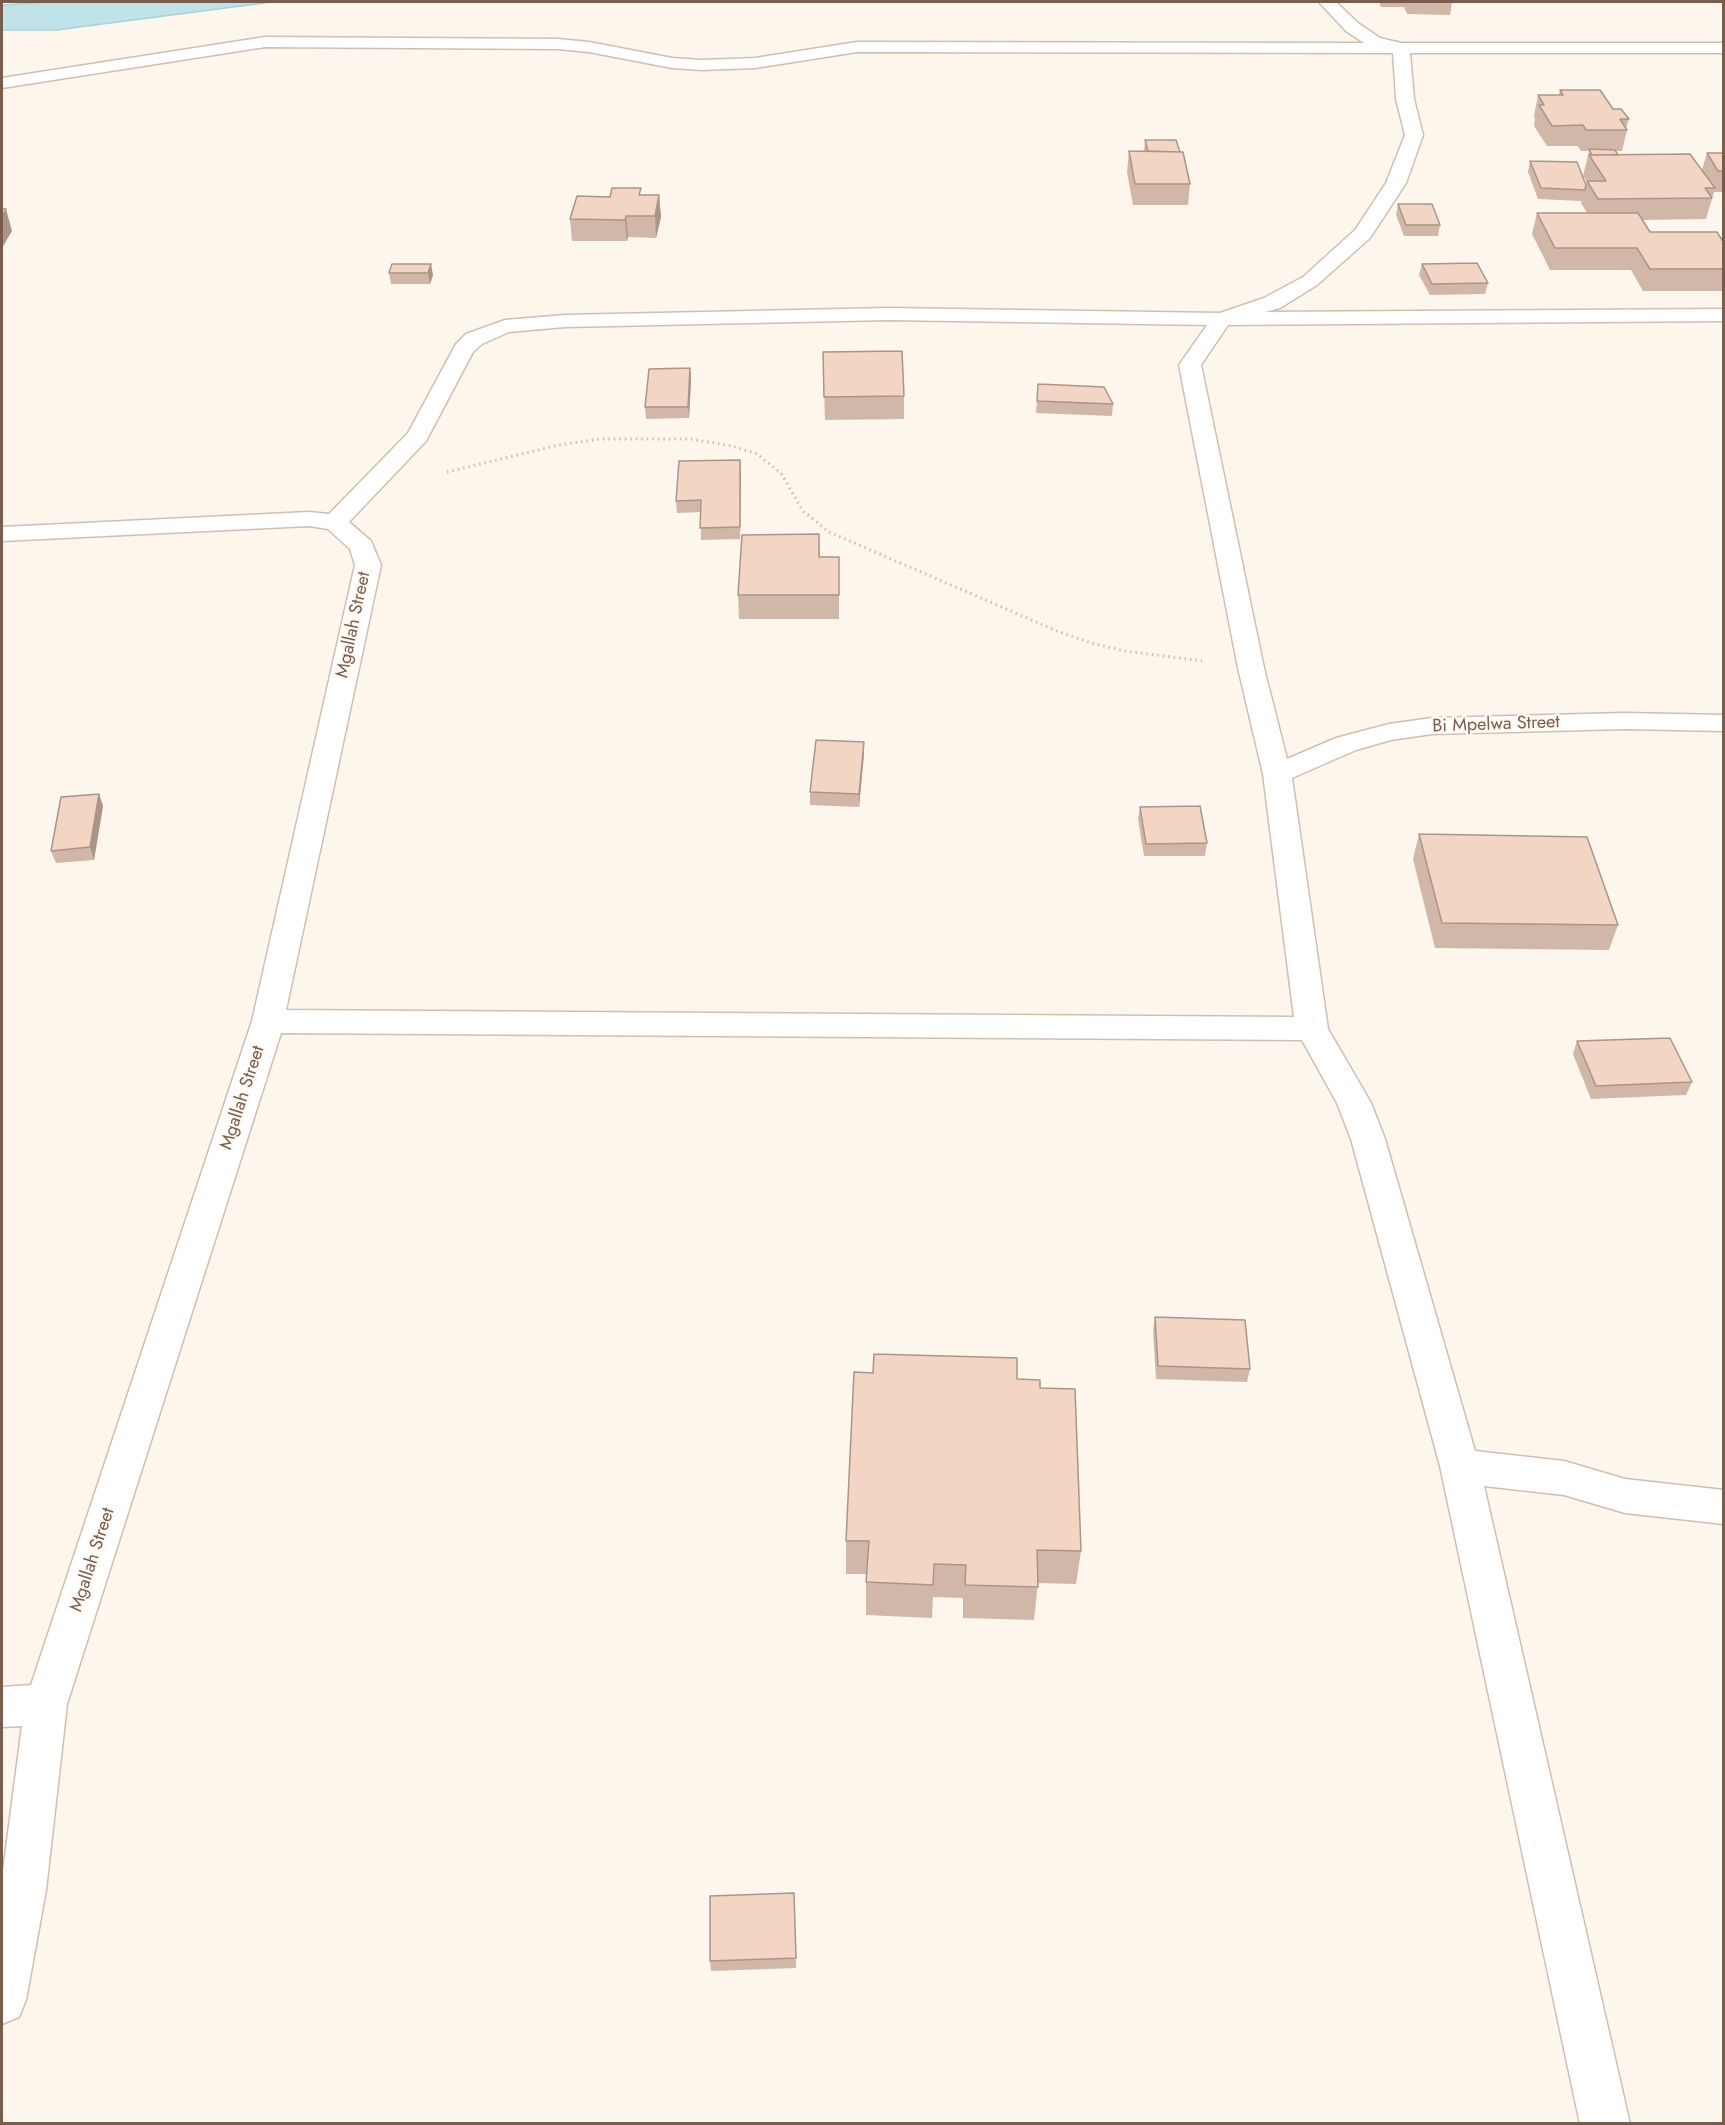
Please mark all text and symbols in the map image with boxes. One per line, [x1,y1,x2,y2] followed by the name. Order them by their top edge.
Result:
[332,570,376,680] street label: Mgallah Street
[1432,712,1560,738] street label: Bi Mpelwa Street
[216,1043,270,1153] street label: Mgallah Street
[66,1505,120,1615] street label: Mgallah Street

